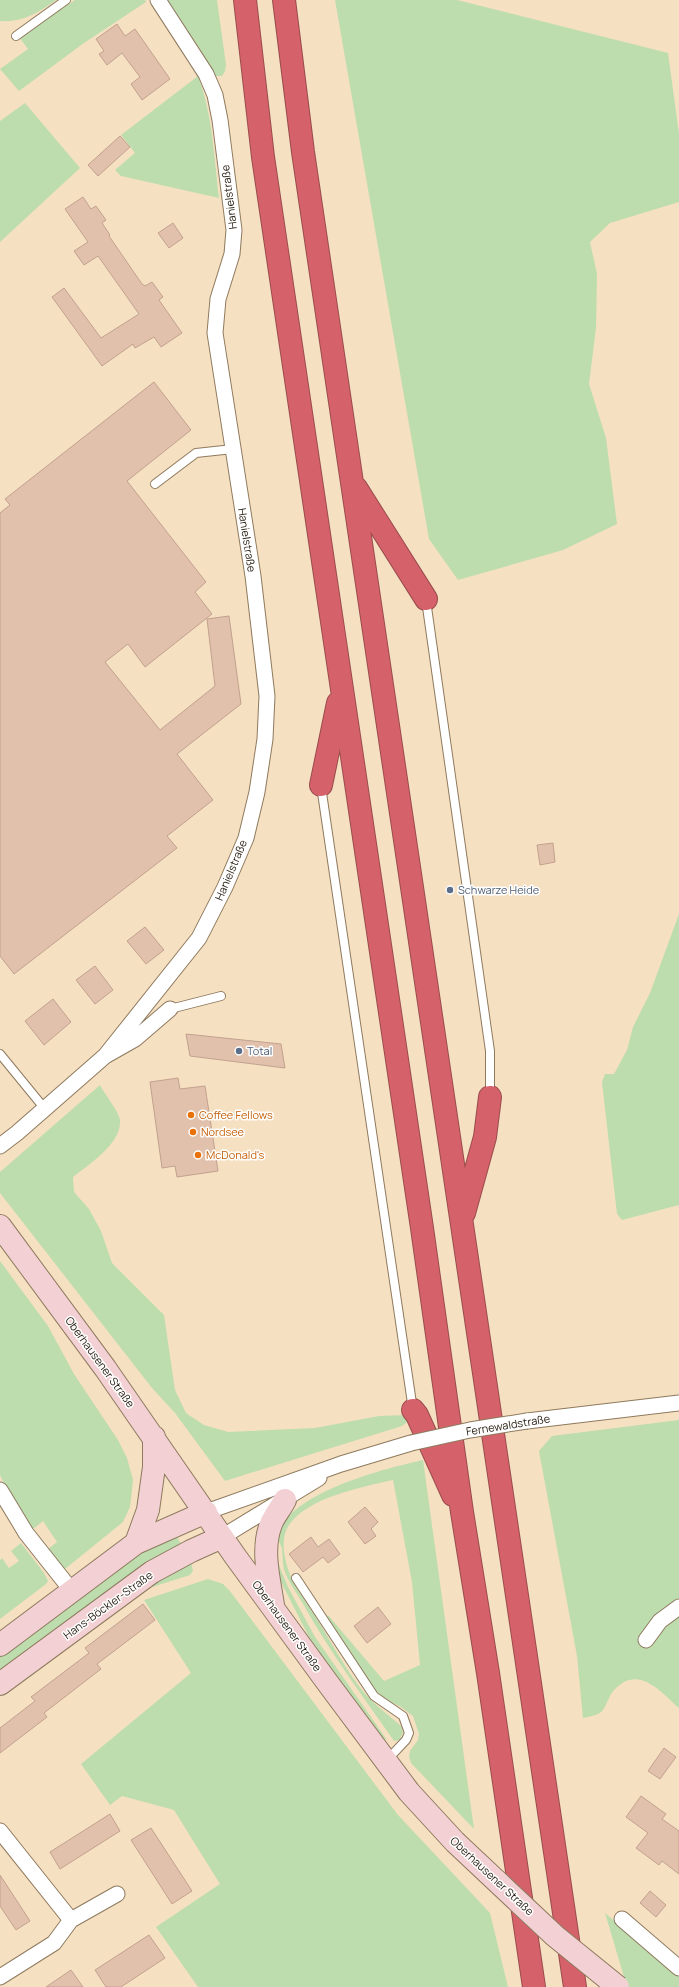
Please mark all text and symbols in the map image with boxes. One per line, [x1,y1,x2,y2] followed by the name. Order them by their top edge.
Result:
[217,163,240,230] street label: Hanielstraße
[235,507,260,574] street label: Hanielstraße
[211,837,250,903] street label: Hanielstraße
[458,882,540,897] place label: Schwarze Heide
[445,885,455,895] marker: Schwarze Heide
[247,1043,272,1058] place label: Total
[234,1046,244,1056] marker: Total
[199,1107,273,1122] place label: Coffee Fellows
[186,1110,196,1120] marker: Coffee Fellows
[201,1124,245,1139] place label: Nordsee
[188,1127,198,1137] marker: Nordsee
[206,1147,264,1162] place label: McDonald's
[193,1150,203,1160] marker: McDonald's
[62,1313,139,1411] street label: Oberhausener Straße
[465,1410,552,1439] street label: Fernewaldstraße
[60,1567,156,1642] street label: Hans-Böckler-Straße
[249,1577,326,1675] street label: Oberhausener Straße
[447,1833,538,1919] street label: Oberhausener Straße

